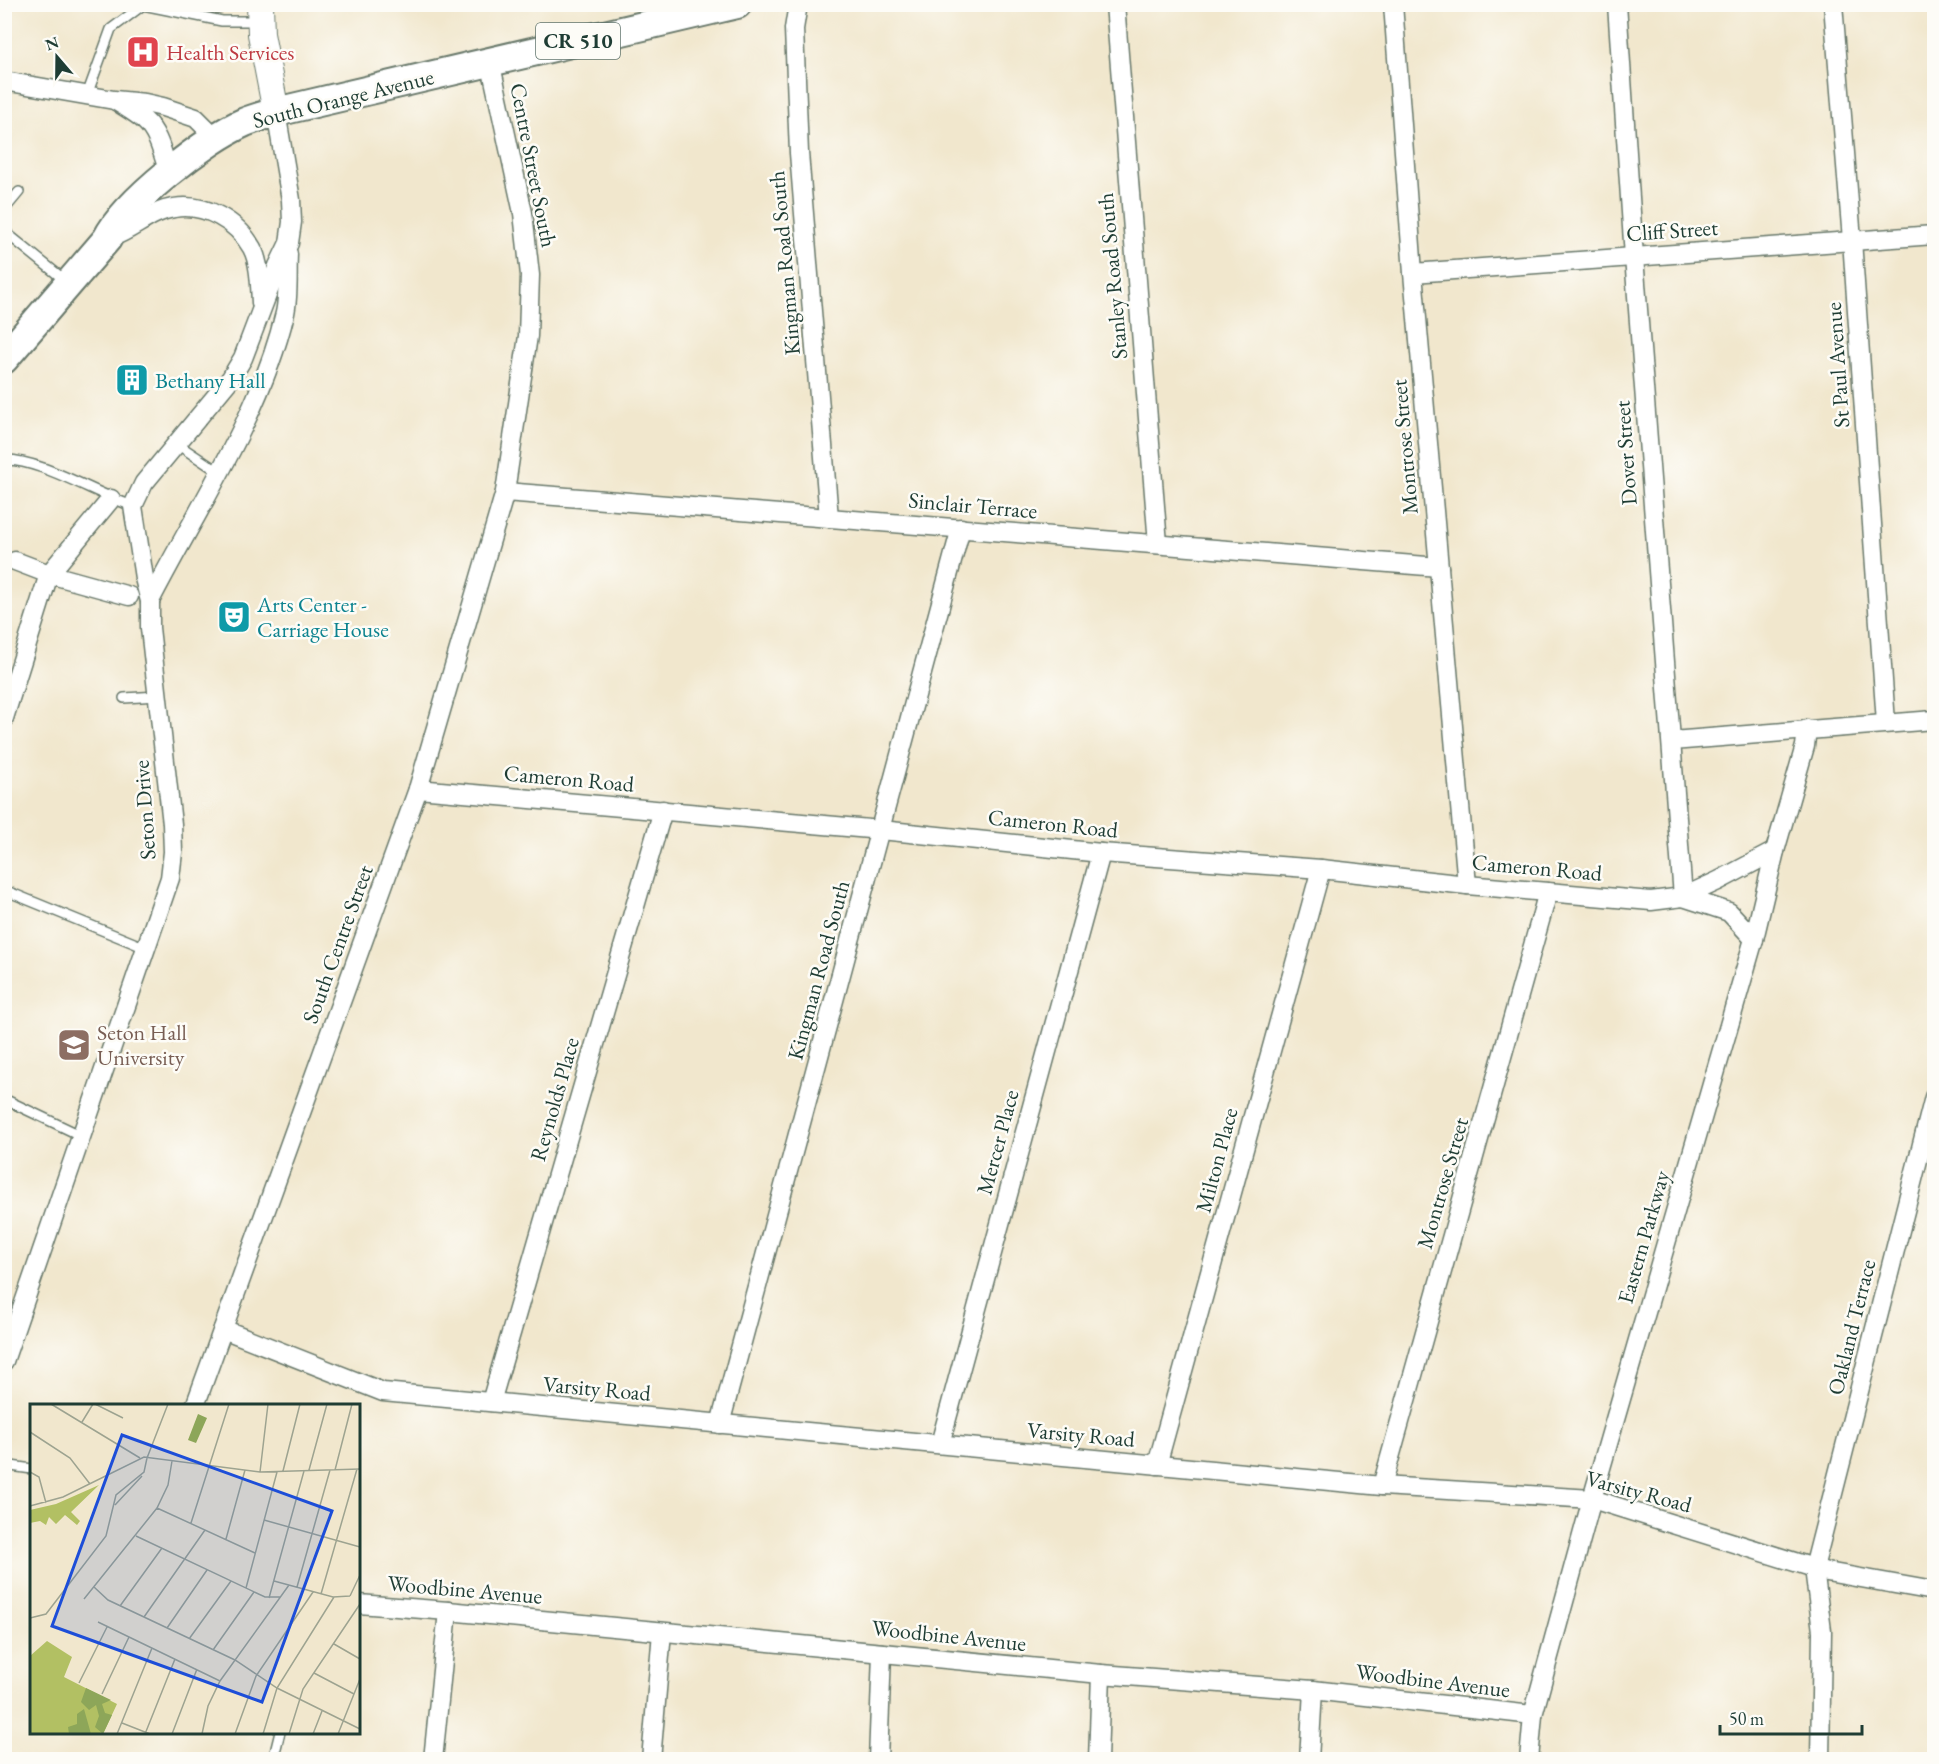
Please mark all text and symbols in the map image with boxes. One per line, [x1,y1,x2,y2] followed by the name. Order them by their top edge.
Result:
[536,23,620,59] road number: CR 510
[27,27,87,87] north arrow
[42,31,62,55] text: N
[125,34,161,70] hospital icon: Health Services
[166,38,294,67] place label: Health Services
[250,62,437,135] street label: South Orange Avenue
[503,80,564,250] street label: Centre Street South
[762,170,807,356] street label: Kingman Road South
[1091,192,1134,360] street label: Stanley Road South
[1625,213,1719,248] street label: Cliff Street
[1819,301,1856,429] street label: St Paul Avenue
[114,362,150,398] building icon: Bethany Hall
[155,366,265,395] place label: Bethany Hall
[1384,378,1425,516] street label: Montrose Street
[1607,400,1644,506] street label: Dover Street
[907,485,1039,526] street label: Sinclair Terrace
[256,590,389,644] place label: Arts Center - Carriage House
[216,599,252,635] theatre icon: Arts Center - Carriage House
[503,758,636,799] street label: Cameron Road
[127,759,162,861] street label: Seton Drive
[987,802,1120,845] street label: Cameron Road
[1471,847,1604,888] street label: Cameron Road
[295,861,380,1027] street label: South Centre Street
[781,877,856,1063] street label: Kingman Road South
[97,1018,187,1072] place label: Seton Hall University
[56,1027,92,1063] school or university icon: Seton Hall University
[523,1034,586,1164] street label: Reynolds Place
[970,1086,1026,1198] street label: Mercer Place
[1189,1104,1245,1216] street label: Milton Place
[1410,1114,1475,1252] street label: Montrose Street
[1611,1167,1676,1307] street label: Eastern Parkway
[1821,1256,1882,1398] street label: Oakland Terrace
[542,1369,653,1408] street label: Varsity Road
[30,1404,360,1734] inset map
[1026,1415,1137,1454] street label: Varsity Road
[1583,1463,1696,1520] street label: Varsity Road
[386,1568,544,1611] street label: Woodbine Avenue
[870,1613,1028,1658] street label: Woodbine Avenue
[1354,1657,1512,1704] street label: Woodbine Avenue
[1720,1698,1862,1736] scale bar
[1729,1707,1764,1730] text: 50 m

